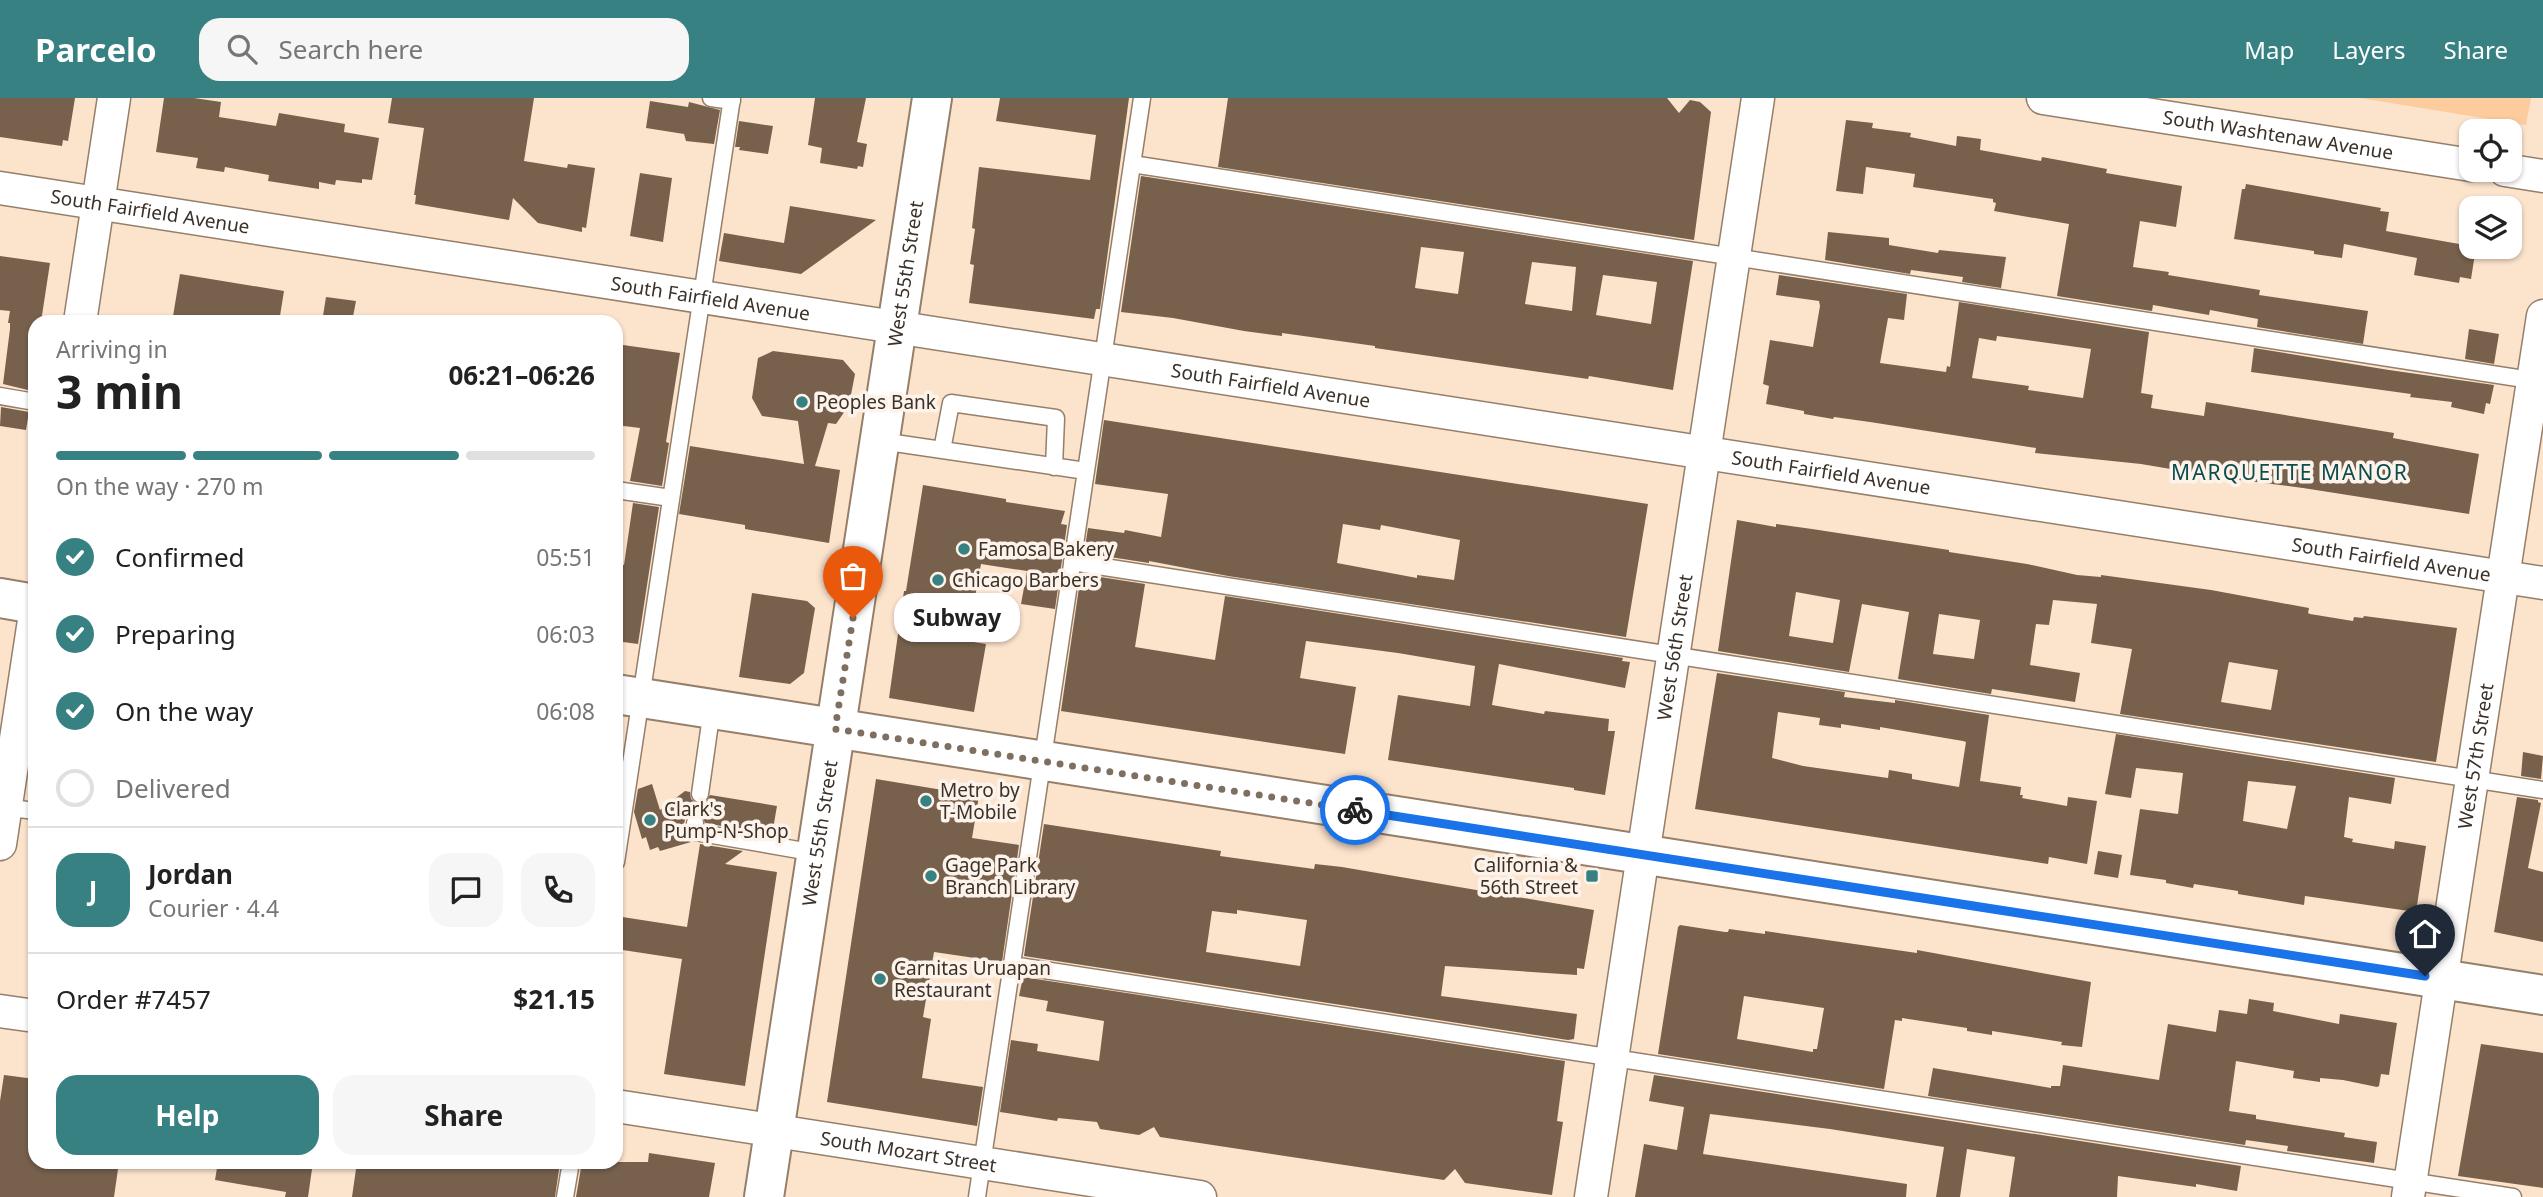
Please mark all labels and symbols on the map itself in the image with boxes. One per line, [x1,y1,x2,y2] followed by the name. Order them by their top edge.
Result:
[2161,104,2395,166] street label: South Washtenaw Avenue
[49,183,252,240] street label: South Fairfield Avenue
[881,199,929,349] street label: West 55th Street
[609,270,812,327] street label: South Fairfield Avenue
[1169,357,1372,414] street label: South Fairfield Avenue
[816,389,936,415] place label: Peoples Bank
[794,394,810,410] marker: Peoples Bank
[1730,444,1932,501] street label: South Fairfield Avenue
[2171,458,2409,486] district label: MARQUETTE MANOR
[2290,531,2493,588] street label: South Fairfield Avenue
[978,536,1114,562] place label: Famosa Bakery
[956,541,972,557] marker: Famosa Bakery
[823,546,883,618] pin
[952,567,1099,593] place label: Chicago Barbers
[930,572,946,588] marker: Chicago Barbers
[1651,572,1698,722] street label: West 56th Street
[895,594,1021,642] callout: Subway
[2452,681,2500,831] street label: West 57th Street
[796,758,844,908] street label: West 55th Street
[1320,775,1390,845] courier
[940,777,1020,825] place label: Metro by T-Mobile
[918,793,934,809] marker: Metro by T-Mobile
[664,796,789,844] place label: Clark's Pump-N-Shop
[642,812,658,828] marker: Clark's Pump-N-Shop
[945,852,1076,900] place label: Gage Park Branch Library
[1473,852,1578,900] place label: California & 56th Street
[923,868,939,884] marker: Gage Park Branch Library
[1584,868,1600,884] marker: California & 56th Street
[2395,904,2455,976] pin
[894,955,1051,1003] place label: Carnitas Uruapan Restaurant
[872,971,888,987] marker: Carnitas Uruapan Restaurant
[818,1125,999,1178] street label: South Mozart Street

